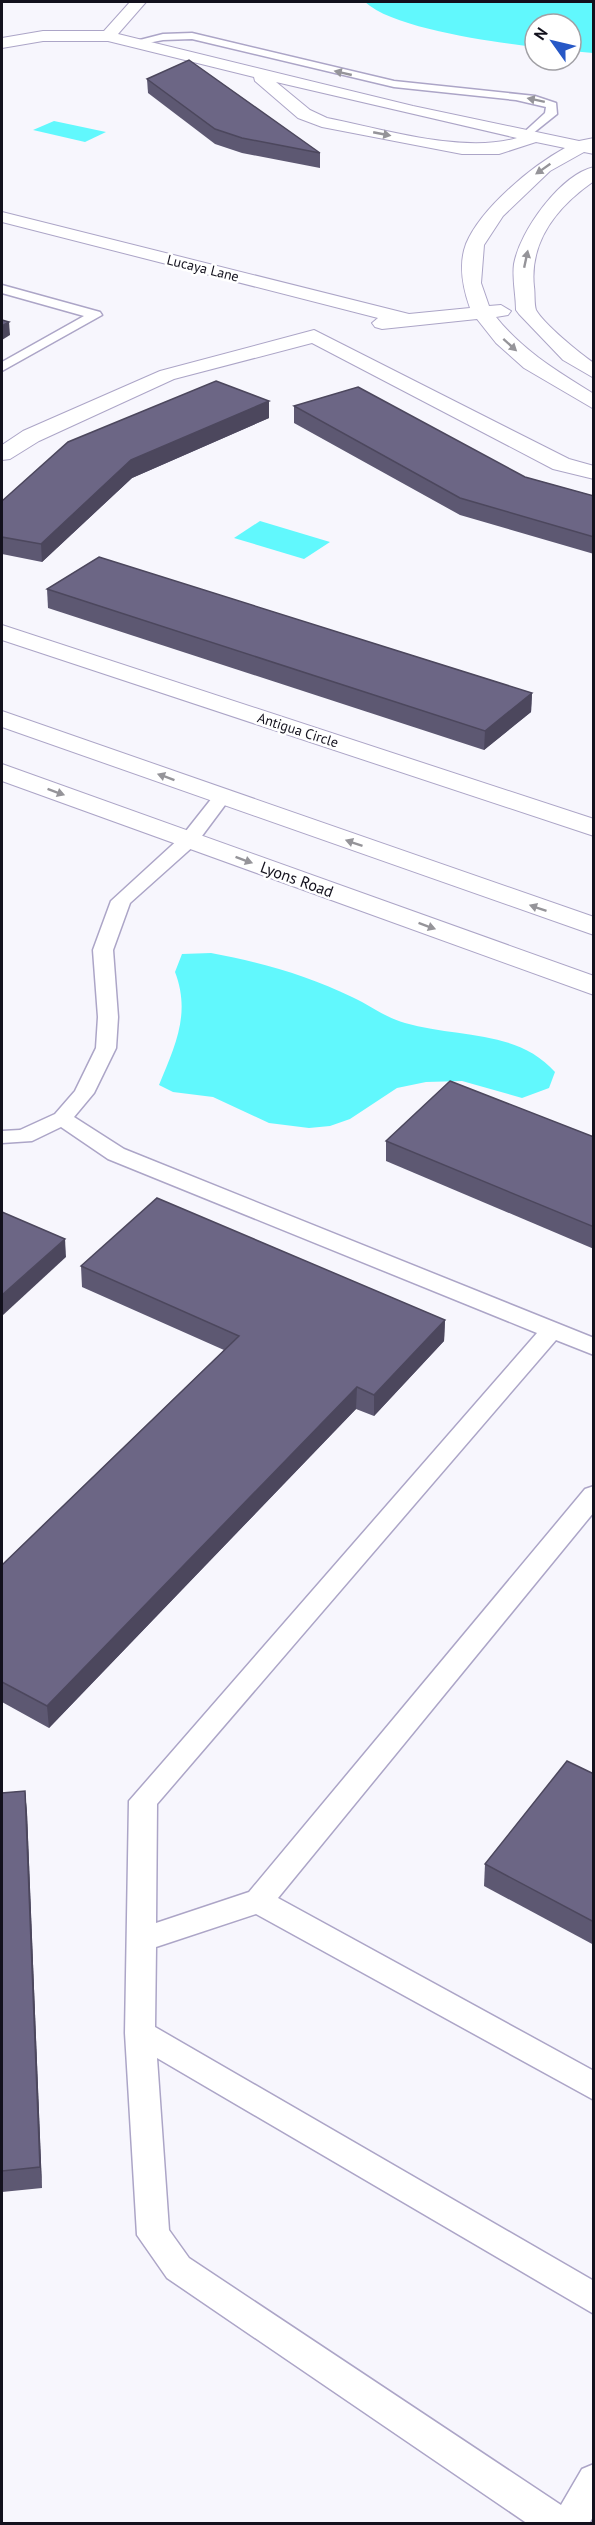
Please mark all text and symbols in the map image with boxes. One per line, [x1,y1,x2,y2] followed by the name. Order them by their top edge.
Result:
[523,12,583,72] north arrow
[529,24,552,44] text: N
[334,67,352,77] one-way arrow
[526,95,545,104] one-way arrow
[373,130,392,139] one-way arrow
[536,163,552,175] one-way arrow
[165,250,241,286] street label: Lucaya Lane
[522,250,532,269] one-way arrow
[502,338,517,351] one-way arrow
[255,708,341,752] street label: Antigua Circle
[157,772,175,782] one-way arrow
[48,787,66,797] one-way arrow
[345,838,363,848] one-way arrow
[235,856,253,866] one-way arrow
[258,857,336,901] street label: Lyons Road
[529,902,547,912] one-way arrow
[419,922,437,932] one-way arrow

